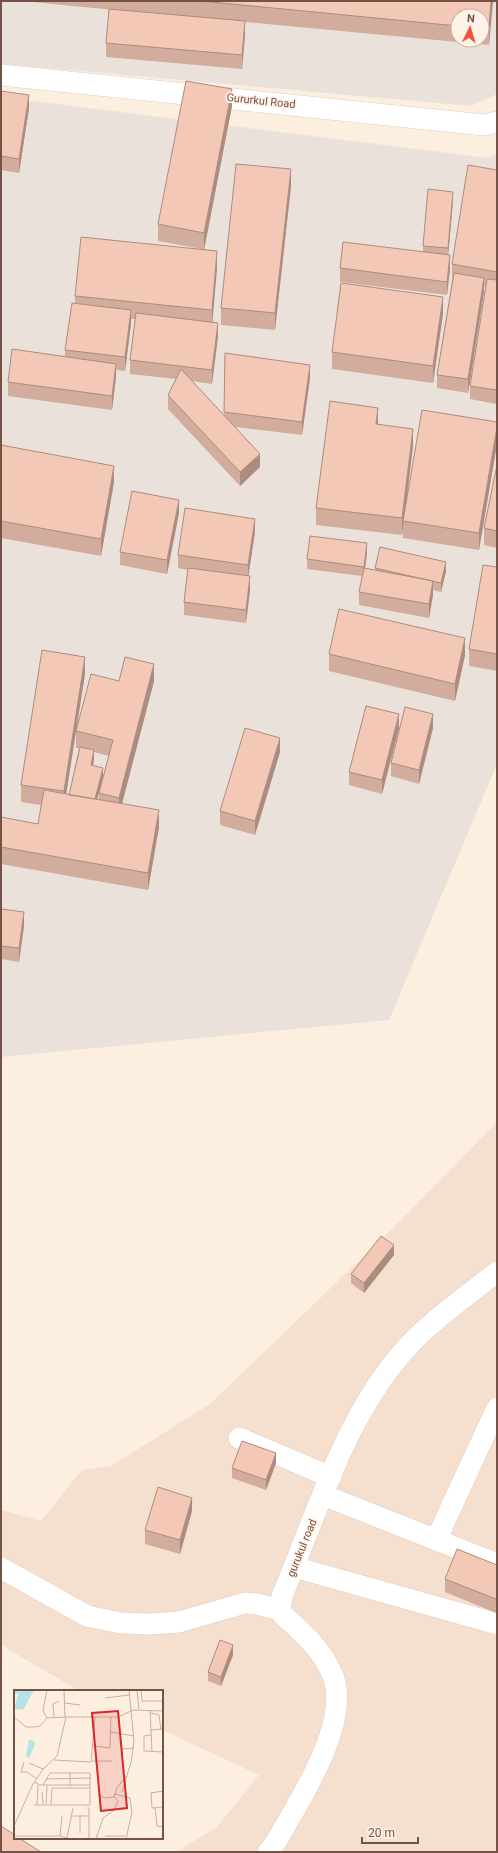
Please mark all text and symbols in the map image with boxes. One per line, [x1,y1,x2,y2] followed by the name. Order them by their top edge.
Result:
[450,8,490,48] north arrow
[466,12,475,25] text: N
[226,91,296,111] street label: Gururkul Road
[285,1517,319,1579] street label: gurukul road
[14,1690,163,1839] inset map
[362,1819,418,1845] scale bar
[368,1826,395,1840] text: 20 m

